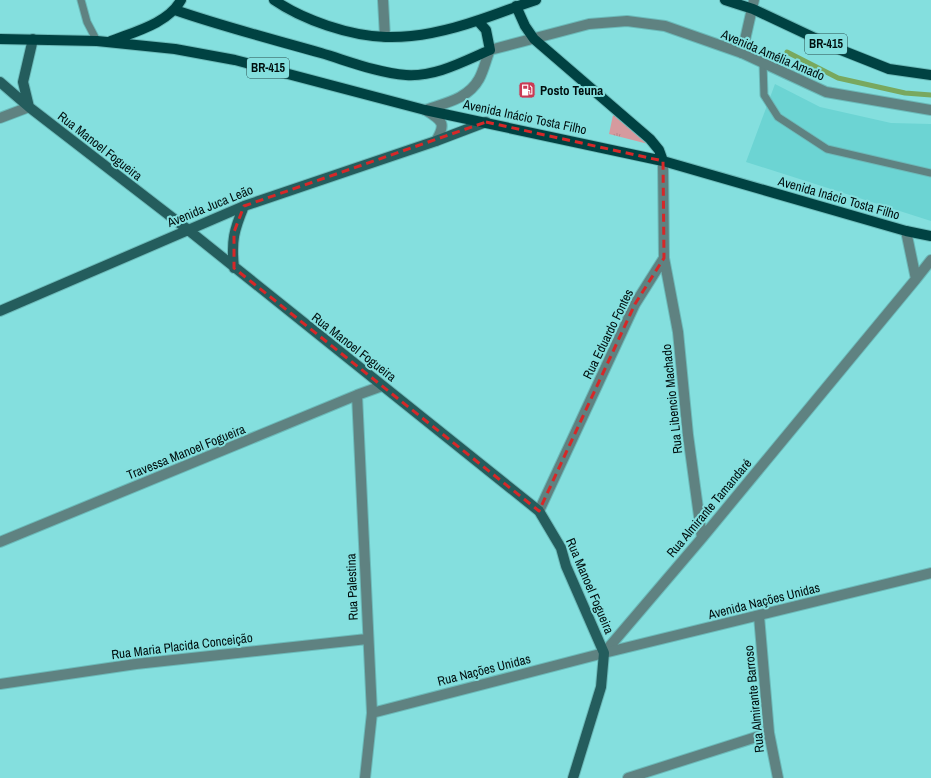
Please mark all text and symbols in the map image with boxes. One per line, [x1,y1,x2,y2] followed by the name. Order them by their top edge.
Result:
[718,25,827,84] street label: Avenida Amélia Amado
[805,34,847,54] road number: BR-415
[247,58,289,78] road number: BR-415
[517,80,537,100] fuel station icon: Posto Teuna
[540,82,603,99] place label: Posto Teuna
[461,95,588,138] street label: Avenida Inácio Tosta Filho
[54,108,146,184] street label: Rua Manoel Fogueira
[775,172,902,224] street label: Avenida Inácio Tosta Filho
[164,181,255,231] street label: Avenida Juca Leão
[579,286,637,382] street label: Rua Eduardo Fontes
[308,309,400,385] street label: Rua Manoel Fogueira
[658,343,686,455] street label: Rua Libencio Machado
[124,420,248,484] street label: Travessa Manoel Fogueira
[663,455,755,561] street label: Rua Almirante Tamandaré
[562,535,618,637] street label: Rua Manoel Fogueira
[342,553,362,621] street label: Rua Palestina
[705,579,822,623] street label: Avenida Nações Unidas
[110,629,254,663] street label: Rua Maria Placida Conceição
[740,644,768,754] street label: Rua Almirante Barroso
[436,650,532,690] street label: Rua Nações Unidas

